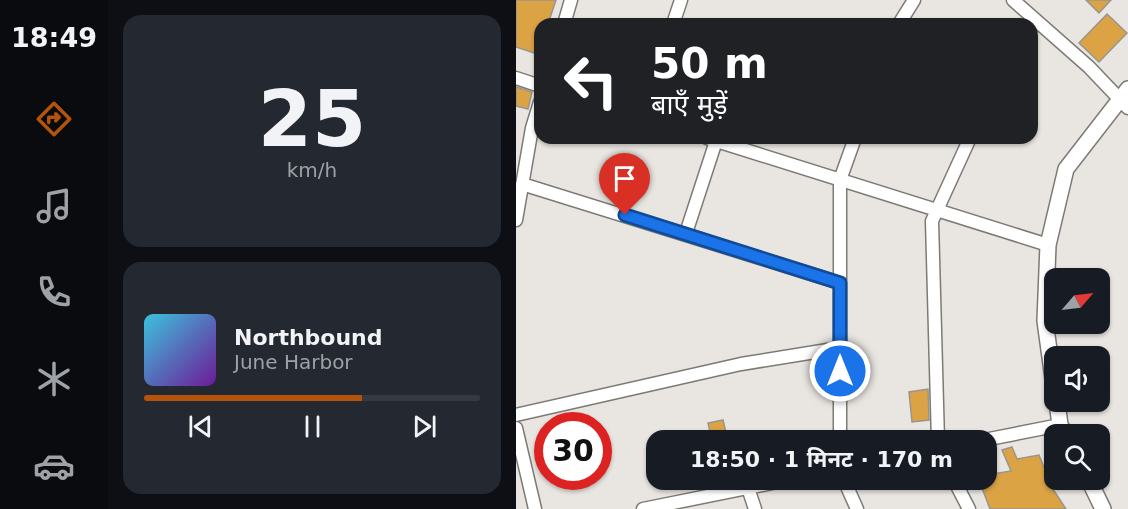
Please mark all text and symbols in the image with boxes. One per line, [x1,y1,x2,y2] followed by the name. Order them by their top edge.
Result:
[11,22,97,53] text: 18:49
[651,39,768,88] text: 50 m
[552,42,630,120] icon: left
[258,74,366,164] text: 25
[651,89,728,120] text: बाएँ मुड़ें
[33,98,75,140] icon: directions
[599,153,650,215] pin
[287,158,337,182] text: km/h
[608,162,641,195] icon: arrive
[33,185,75,227] icon: music
[1044,268,1110,334] north arrow
[1044,268,1110,490] map controls
[33,271,75,313] icon: phone
[234,325,383,350] text: Northbound
[808,339,872,403] position arrow
[1044,346,1110,412] button: sound
[234,350,353,374] text: June Harbor
[33,358,75,400] icon: climate
[184,410,217,443] icon: previous
[296,410,329,443] icon: pause
[408,410,441,443] icon: next
[534,412,612,490] speed limit sign: 30
[1044,424,1110,490] button: search
[33,445,75,487] icon: car
[690,447,953,472] text: 18:50 · 1 मिनट · 170 m

